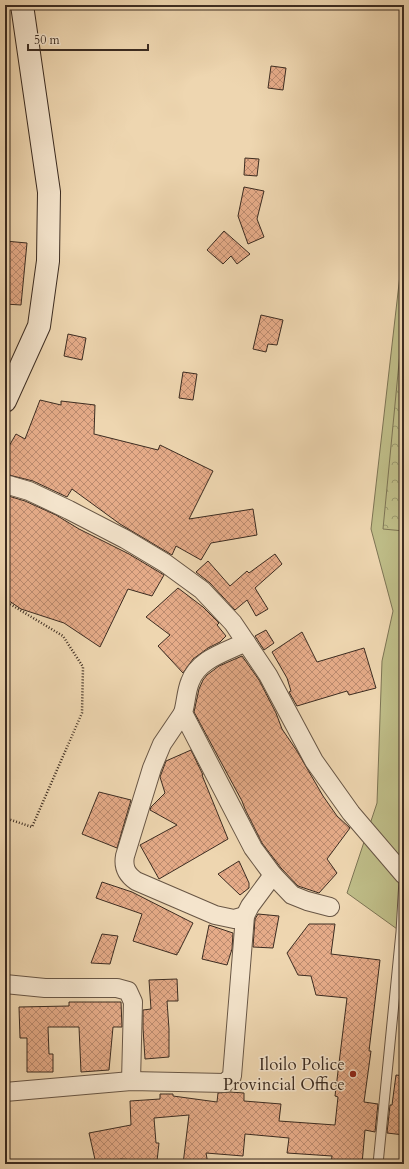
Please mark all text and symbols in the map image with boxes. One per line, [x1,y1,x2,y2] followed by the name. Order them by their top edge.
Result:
[28,26,148,52] scale bar
[34,32,61,48] text: 50 m
[223,1053,345,1096] place label: Iloilo Police Provincial Office
[348,1069,358,1079] marker: Iloilo Police Provincial Office

